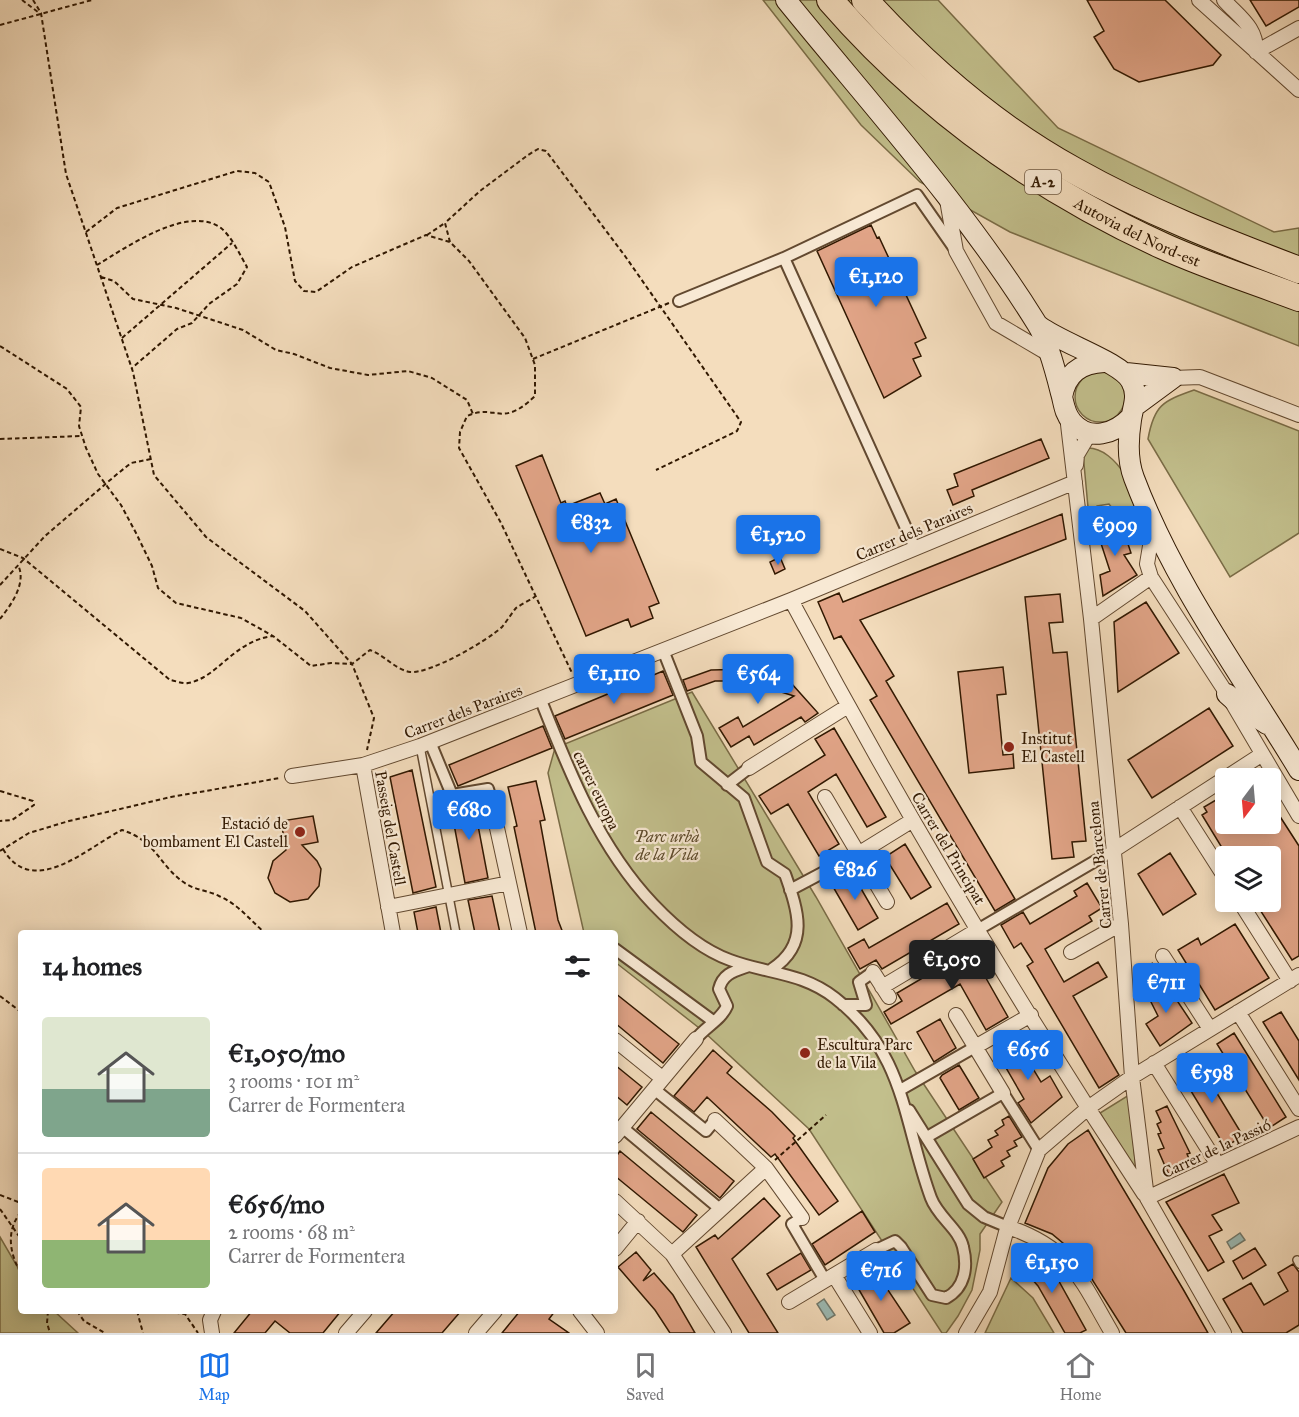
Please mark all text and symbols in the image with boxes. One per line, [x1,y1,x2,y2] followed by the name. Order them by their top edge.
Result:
[1025,170,1061,194] road number: A-2
[1070,193,1203,271] street label: Autovia del Nord-est
[827,257,925,308] pin: €1,120
[849,264,903,288] text: €1,120
[853,498,976,565] street label: Carrer dels Paraires
[555,503,627,554] pin: €832
[1079,506,1151,557] pin: €909
[571,510,611,534] text: €832
[1092,513,1138,537] text: €909
[729,515,827,566] pin: €1,520
[750,522,806,546] text: €1,520
[565,654,663,705] pin: €1,110
[722,654,794,705] pin: €564
[588,661,640,685] text: €1,110
[737,661,779,685] text: €564
[401,680,525,743] street label: Carrer dels Paraires
[1021,729,1085,766] place label: Institut El Castell
[1002,740,1016,754] marker: Institut El Castell
[569,748,624,833] street label: carrer europa
[1215,768,1281,834] north arrow
[1215,768,1281,912] map controls
[370,769,410,888] street label: Passeig del Castell
[908,789,990,908] street label: Carrer del Principat
[433,790,505,841] pin: €680
[447,797,491,821] text: €680
[1083,800,1116,930] street label: Carrer de Barcelona
[143,814,289,851] place label: Estació de bombament El Castell
[293,825,307,839] marker: Estació de bombament El Castell
[634,827,700,864] park label: Parc urbà de la Vila
[1215,846,1281,912] button: layers
[819,850,891,901] pin: €826
[834,857,876,881] text: €826
[903,940,1001,991] pin: €1,050
[923,947,981,971] text: €1,050
[42,950,142,982] text: 14 homes
[561,950,594,983] icon: filters
[1130,963,1202,1014] pin: €711
[1147,970,1185,994] text: €711
[992,1030,1064,1081] pin: €656
[817,1035,913,1072] place label: Escultura Parc de la Vila
[228,1037,345,1069] text: €1,050/mo
[1007,1037,1049,1061] text: €656
[90,1041,162,1113] icon: home
[798,1046,812,1060] marker: Escultura Parc de la Vila
[1176,1053,1248,1104] pin: €598
[1191,1060,1233,1084] text: €598
[228,1069,359,1093] text: 3 rooms · 101 m²
[228,1093,405,1117] text: Carrer de Formentera
[1159,1115,1274,1182] street label: Carrer de la Passió
[228,1188,325,1220] text: €656/mo
[90,1192,162,1264] icon: home
[228,1220,355,1244] text: 2 rooms · 68 m²
[1003,1243,1101,1294] pin: €1,150
[228,1244,405,1268] text: Carrer de Formentera
[1025,1250,1079,1274] text: €1,150
[845,1251,917,1302] pin: €716
[861,1258,901,1282] text: €716
[198,1349,231,1404] tab: Map
[626,1349,664,1404] tab: Saved
[1059,1349,1101,1404] tab: Home

